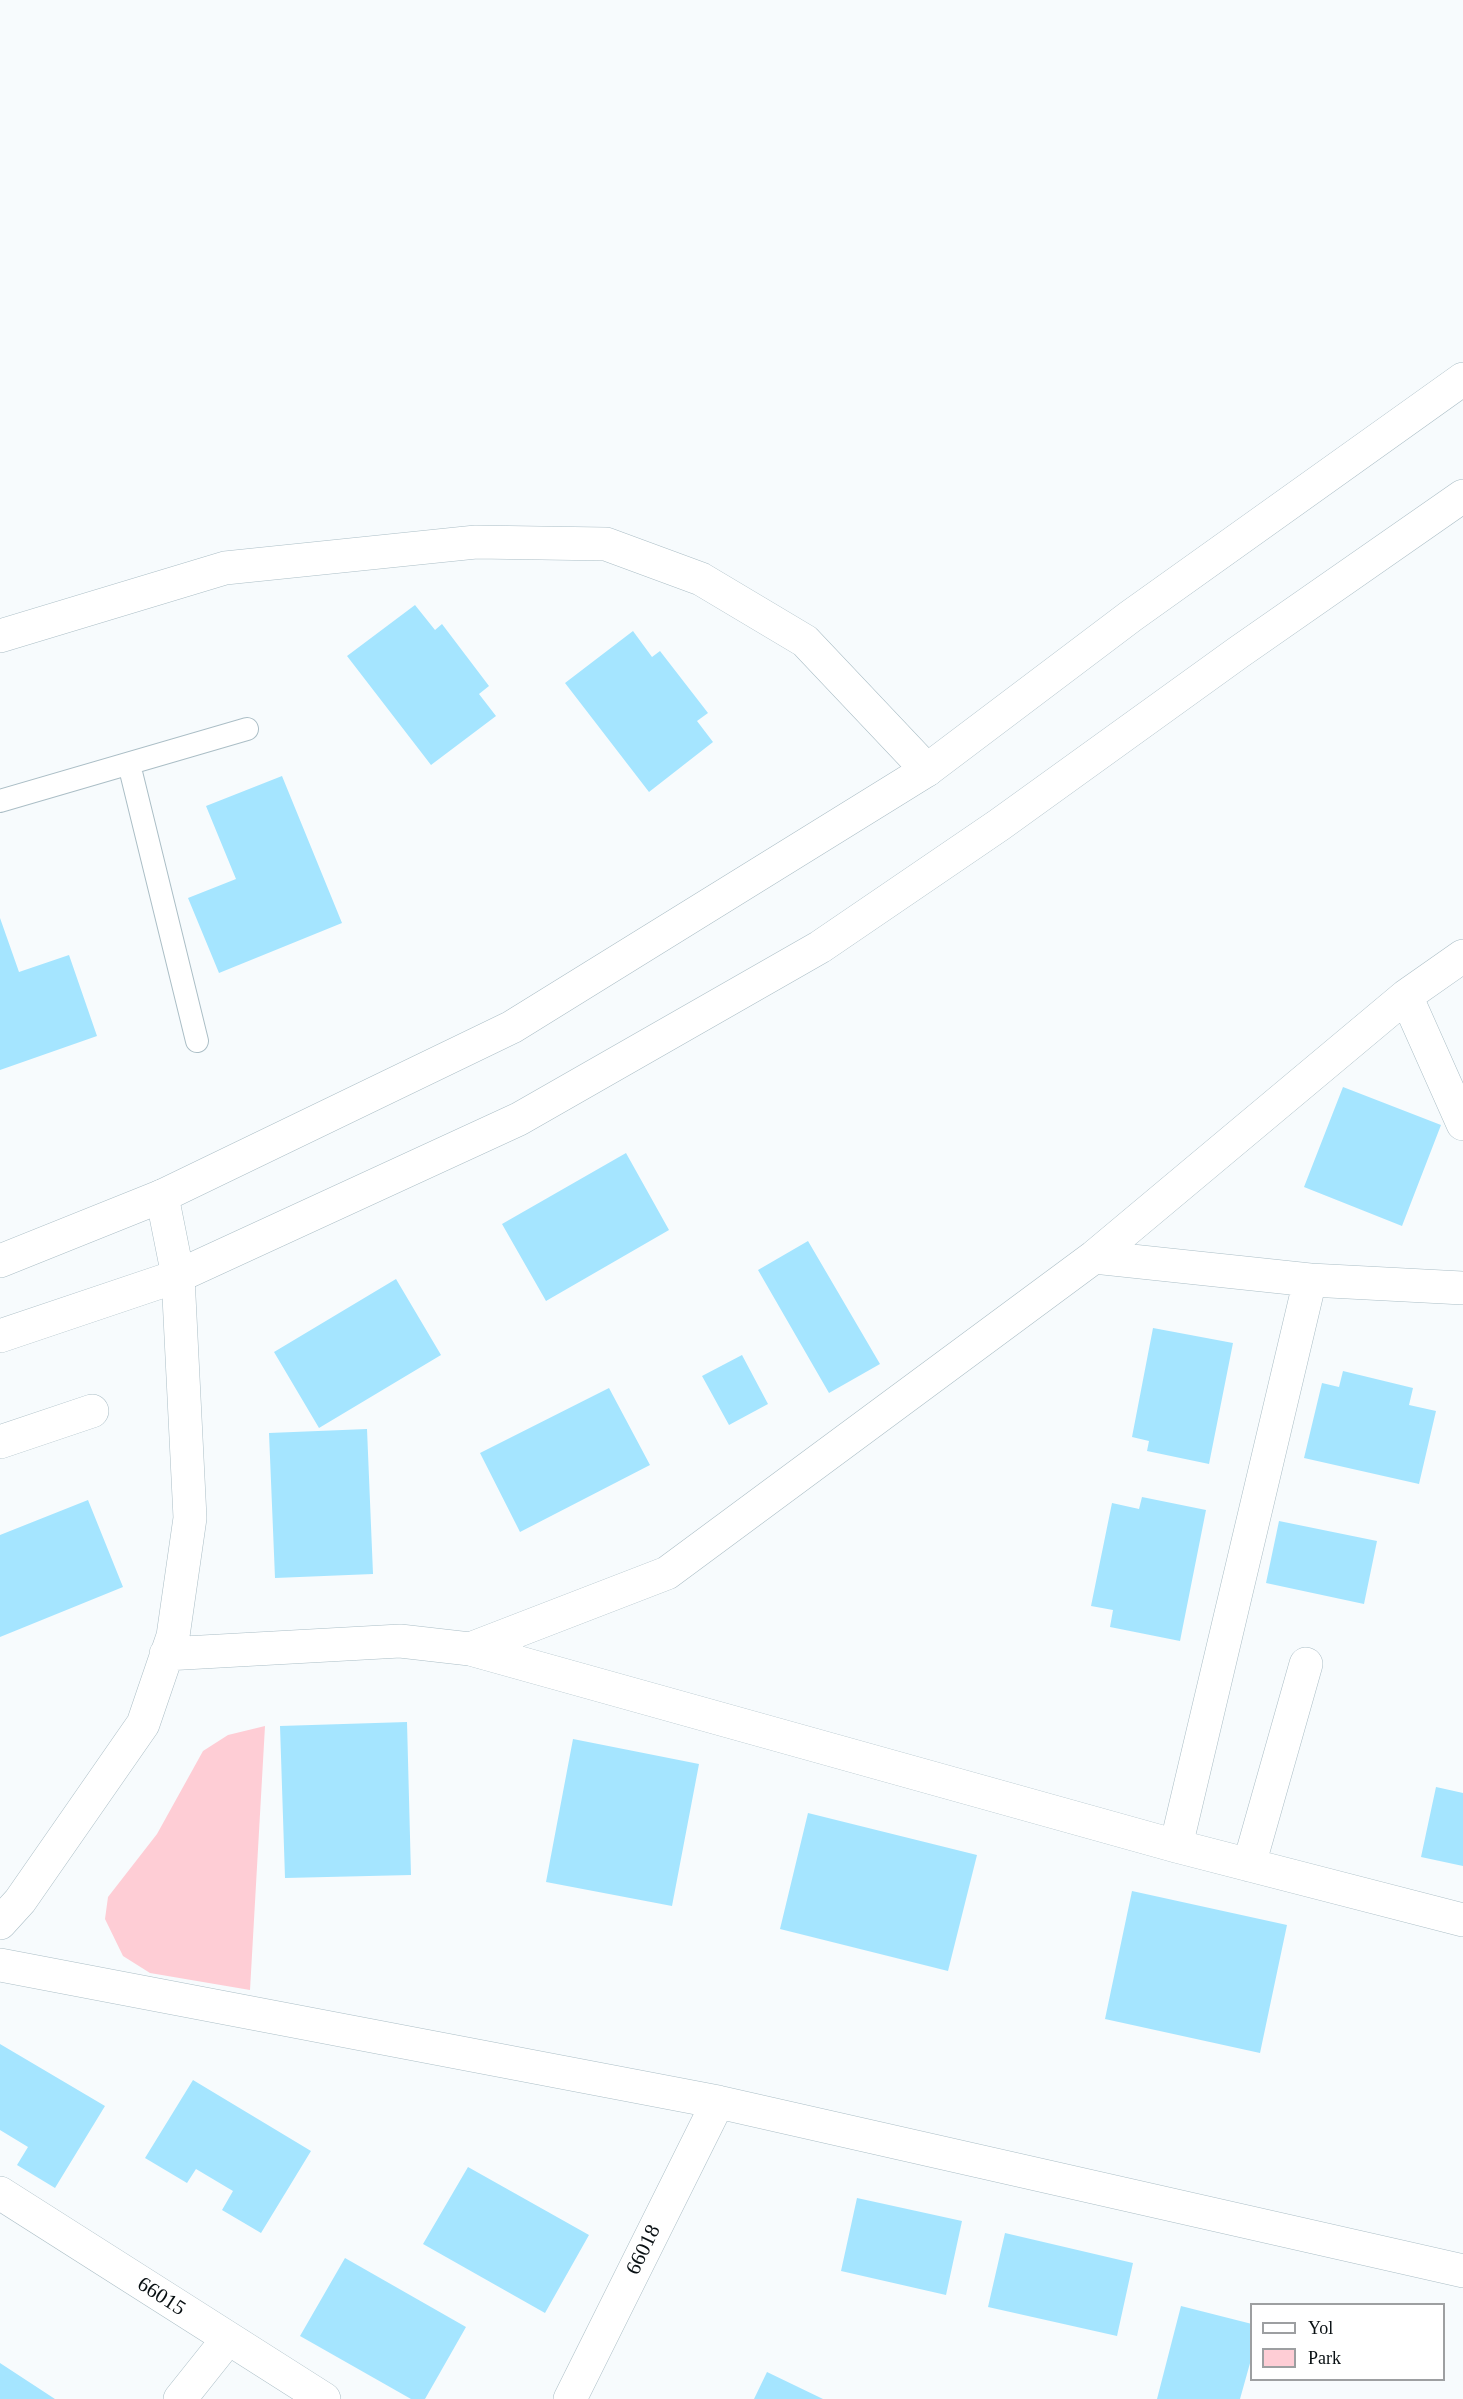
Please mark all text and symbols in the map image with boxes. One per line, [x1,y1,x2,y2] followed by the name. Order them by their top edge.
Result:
[621,2221,667,2279] street label: 66018
[132,2272,190,2322] street label: 66015
[1250,2303,1445,2381] legend
[1308,2318,1333,2338] text: Yol
[1308,2348,1341,2368] text: Park

